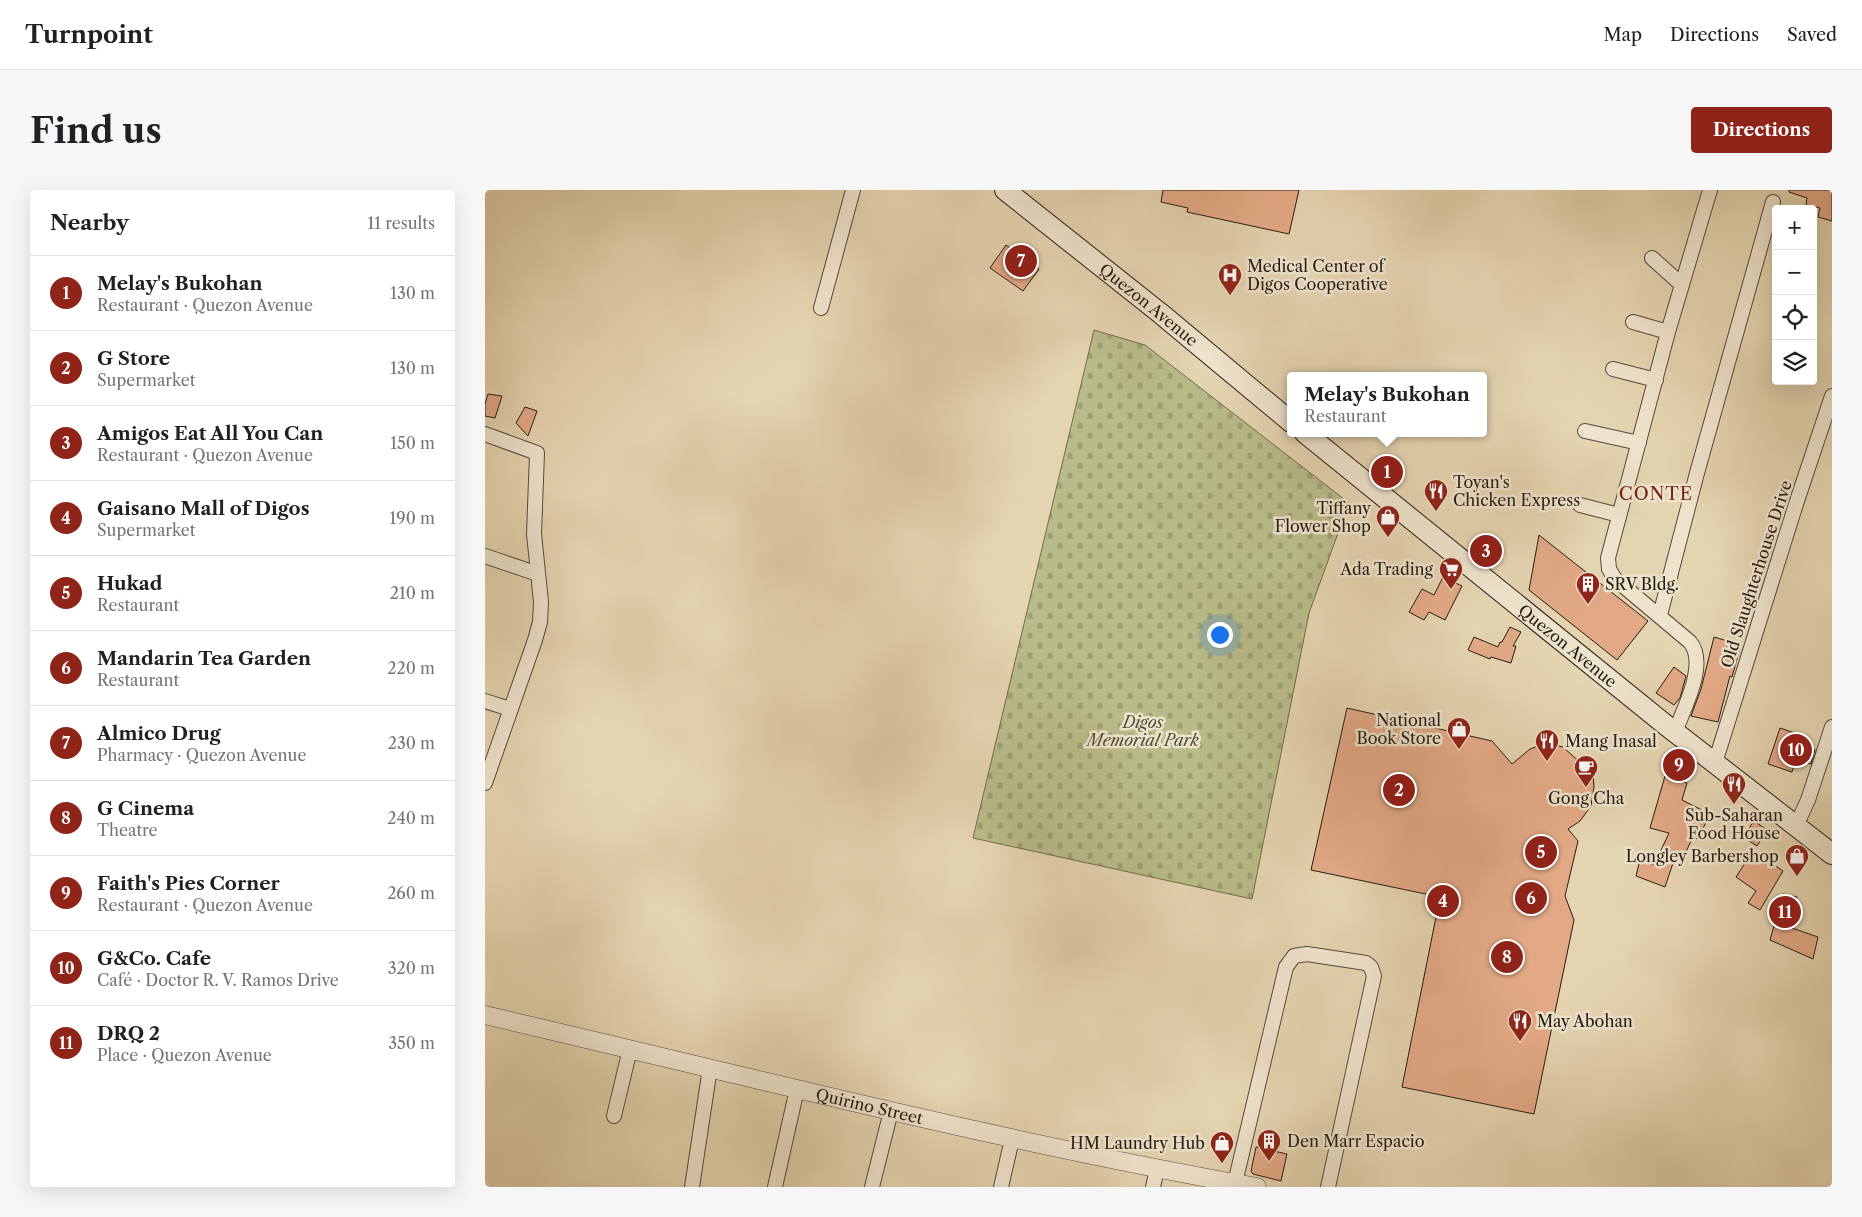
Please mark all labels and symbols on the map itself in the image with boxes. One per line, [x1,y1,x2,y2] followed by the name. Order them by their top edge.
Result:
[1005,242,1037,280] pin: 7
[1247,256,1388,294] place label: Medical Center of Digos Cooperative
[1096,259,1202,350] street label: Quezon Avenue
[1217,262,1243,296] hospital icon: Medical Center of Digos Cooperative
[1371,453,1403,491] pin: 1
[1453,472,1580,510] place label: Toyan's Chicken Express
[1423,478,1449,512] restaurant icon: Toyan's Chicken Express
[1716,478,1796,670] street label: Old Slaughterhouse Drive
[1619,483,1693,505] district label: CONTE
[1275,498,1372,536] place label: Tiffany Flower Shop
[1375,504,1401,538] shop icon: Tiffany Flower Shop
[1470,532,1502,570] pin: 3
[1438,556,1464,590] supermarket icon: Ada Trading
[1339,559,1434,579] place label: Ada Trading
[1575,571,1601,605] building icon: SRV Bldg.
[1605,574,1679,594] place label: SRV Bldg.
[1514,600,1621,691] street label: Quezon Avenue
[1207,622,1233,648] your location
[1356,710,1441,748] place label: National Book Store
[1085,712,1199,750] park label: Digos Memorial Park
[1446,716,1472,750] shop icon: National Book Store
[1534,728,1560,762] restaurant icon: Mang Inasal
[1565,731,1657,751] place label: Mang Inasal
[1780,731,1812,769] pin: 10
[1663,746,1695,784] pin: 9
[1573,754,1599,788] cafe icon: Gong Cha
[1383,771,1415,809] pin: 2
[1721,771,1747,805] restaurant icon: Sub-Saharan Food House
[1548,788,1625,808] place label: Gong Cha
[1685,805,1783,843] place label: Sub-Saharan Food House
[1525,833,1557,871] pin: 5
[1784,843,1810,877] shop icon: Longley Barbershop
[1626,846,1779,866] place label: Longley Barbershop
[1515,879,1547,917] pin: 6
[1427,882,1459,920] pin: 4
[1769,893,1801,931] pin: 11
[1491,938,1523,976] pin: 8
[1507,1008,1533,1042] restaurant icon: May Abohan
[1537,1011,1633,1031] place label: May Abohan
[814,1084,925,1128] street label: Quirino Street
[1256,1128,1282,1162] building icon: Den Marr Espacio
[1209,1130,1235,1164] shop icon: HM Laundry Hub
[1287,1131,1425,1151] place label: Den Marr Espacio
[1070,1133,1205,1153] place label: HM Laundry Hub

